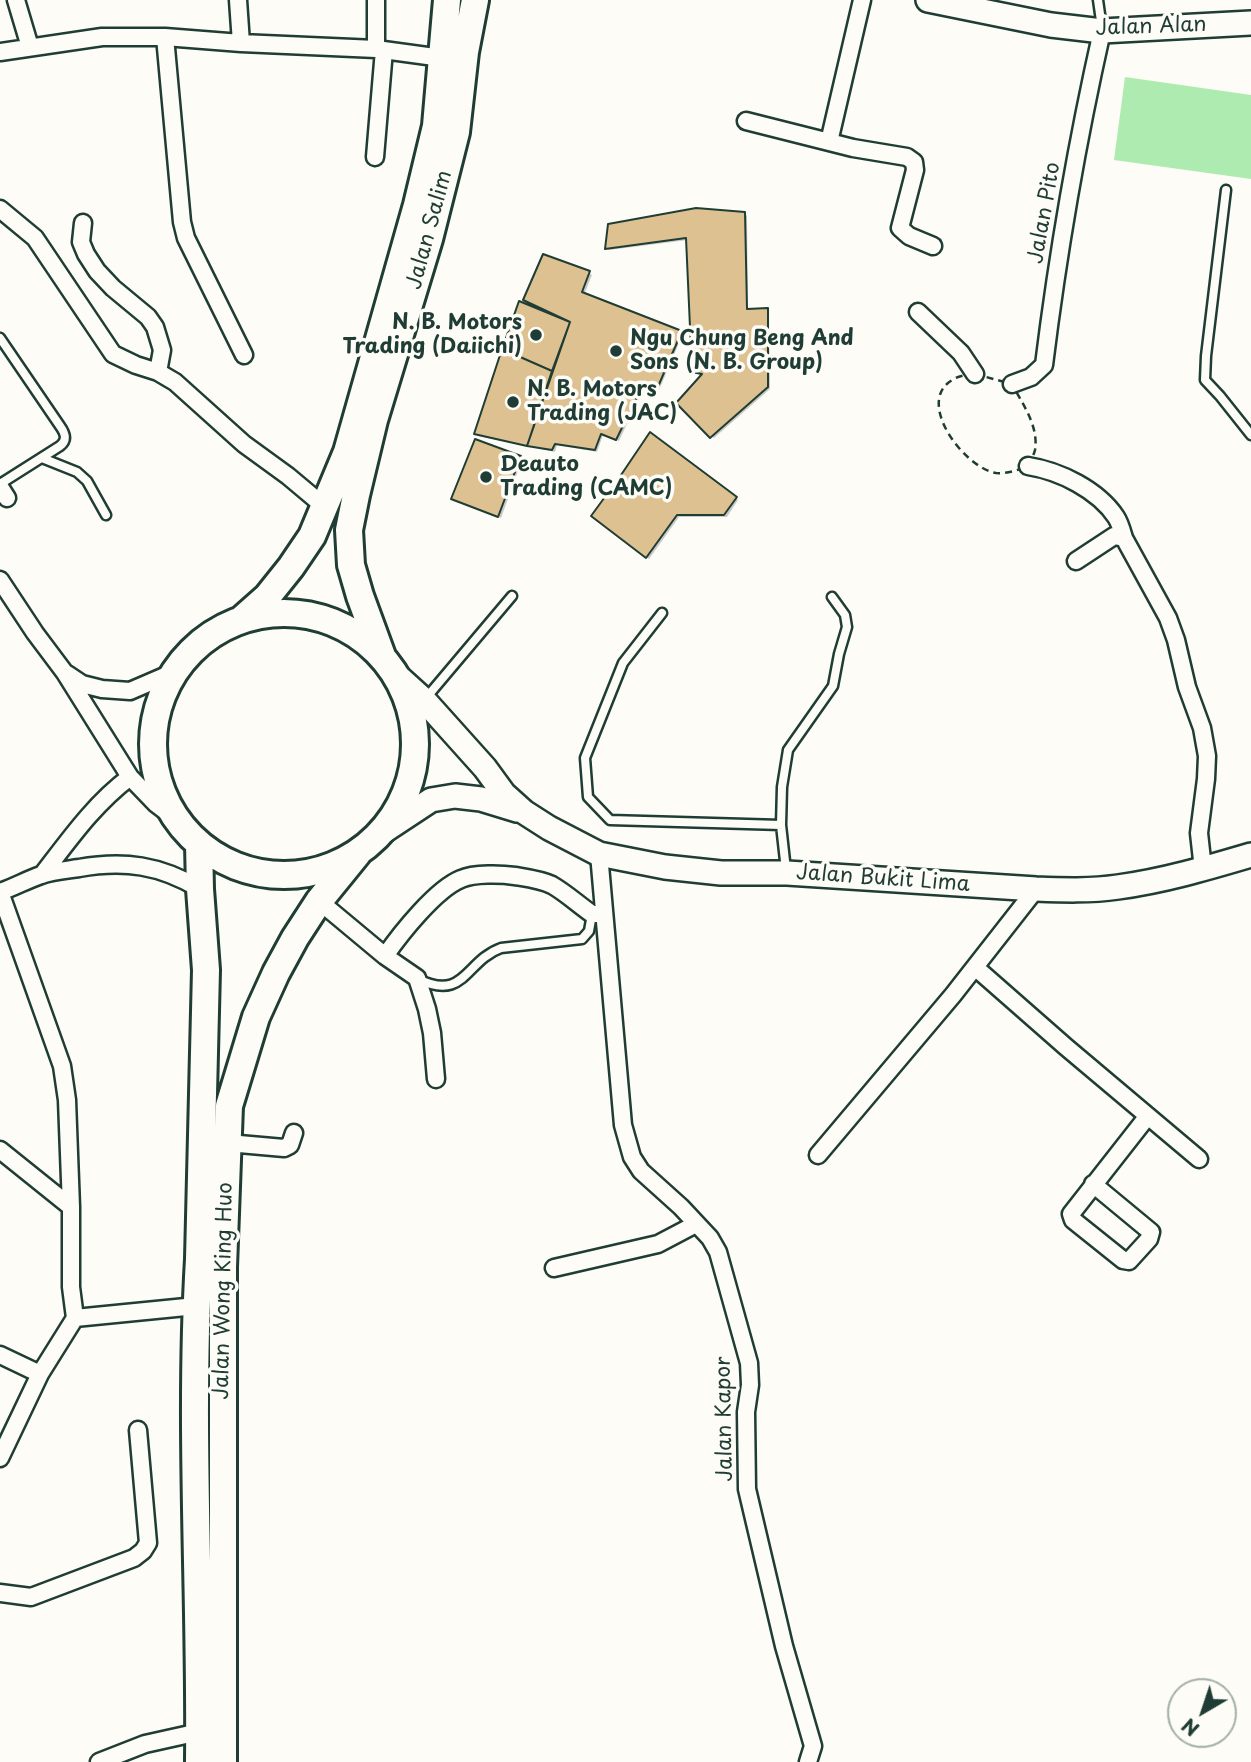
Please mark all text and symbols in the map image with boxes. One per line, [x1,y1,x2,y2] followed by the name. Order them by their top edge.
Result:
[1095,12,1207,42] street label: Jalan Alan
[1024,160,1066,266] street label: Jalan Pito
[402,168,458,292] street label: Jalan Salim
[342,310,522,360] place label: N. B. Motors Trading (Daiichi)
[630,326,854,376] place label: Ngu Chung Beng And Sons (N. B. Group)
[528,327,544,343] marker: N. B. Motors Trading (Daiichi)
[608,343,624,359] marker: Ngu Chung Beng And Sons (N. B. Group)
[527,377,677,427] place label: N. B. Motors Trading (JAC)
[505,394,521,410] marker: N. B. Motors Trading (JAC)
[500,452,672,502] place label: Deauto Trading (CAMC)
[478,469,494,485] marker: Deauto Trading (CAMC)
[795,860,971,898] street label: Jalan Bukit Lima
[210,1182,238,1400] street label: Jalan Wong King Huo
[711,1356,739,1482] street label: Jalan Kapor
[1167,1678,1237,1748] north arrow
[1175,1712,1205,1743] text: N

